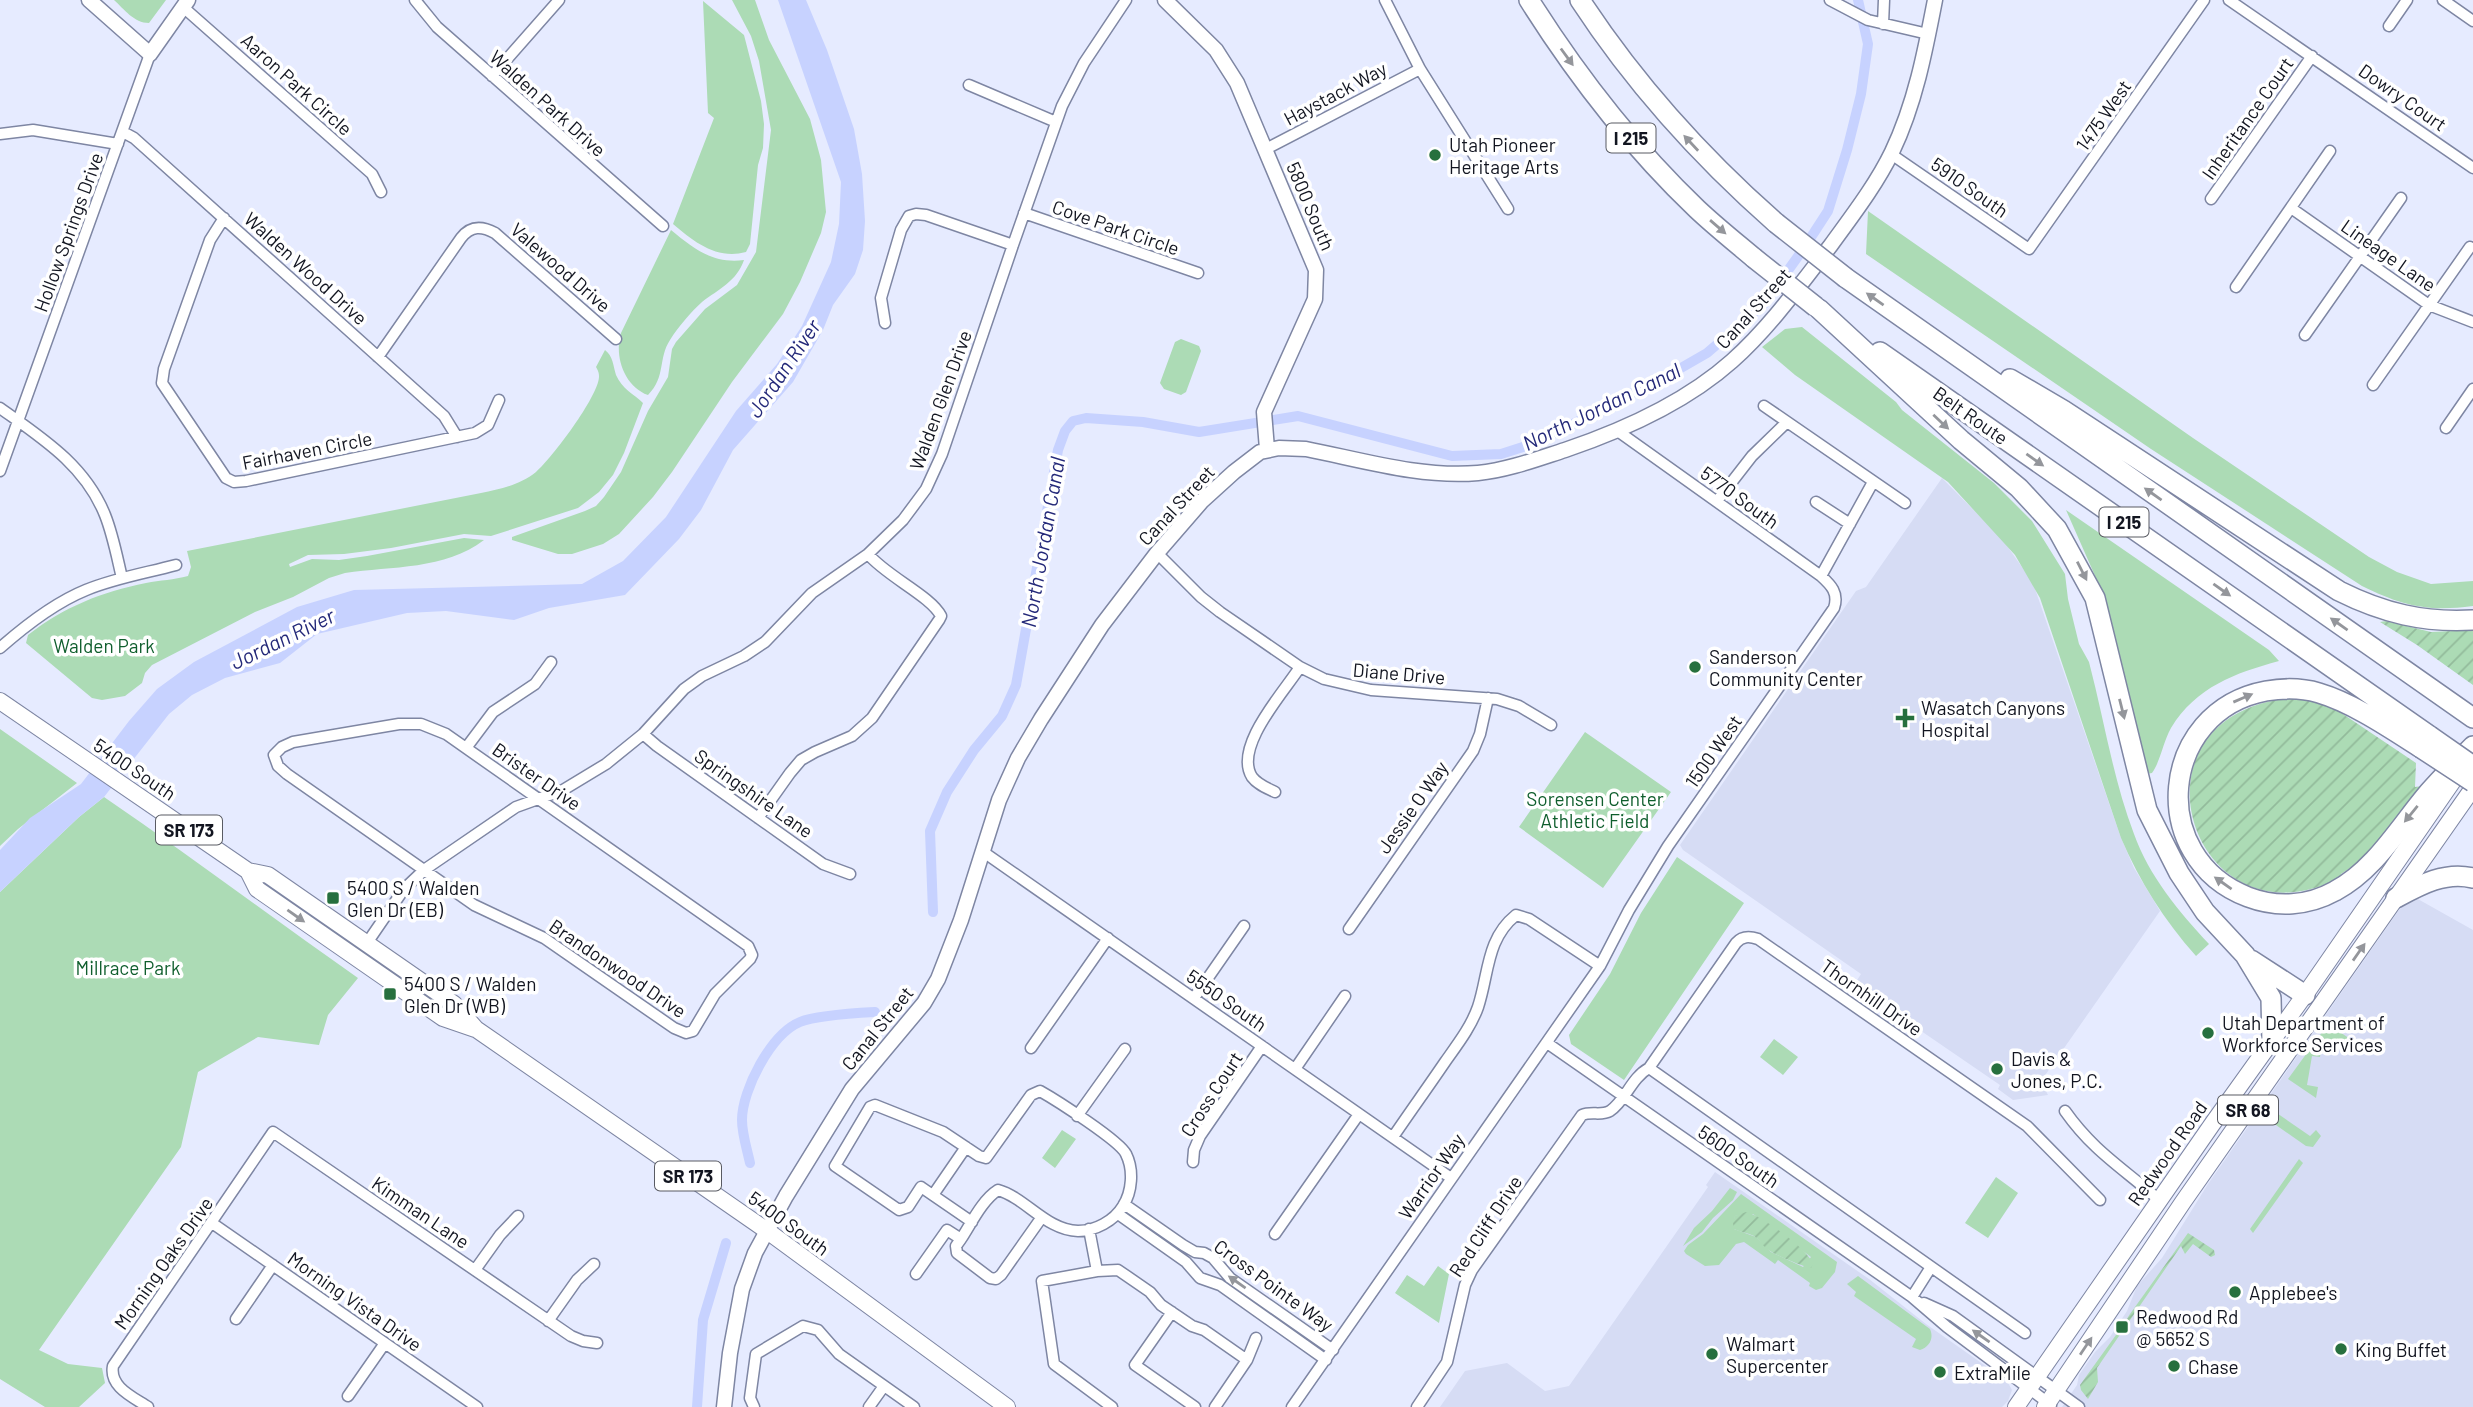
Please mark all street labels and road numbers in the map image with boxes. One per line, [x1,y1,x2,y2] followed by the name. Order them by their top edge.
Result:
[237,28,357,140] street label: Aaron Park Circle
[485,45,611,161] street label: Walden Park Drive
[2196,53,2298,183] street label: Inheritance Court
[1280,56,1391,130] street label: Haystack Way
[2355,58,2451,136] street label: Dowry Court
[2070,75,2136,155] street label: 1475 West
[1606,124,1656,153] road number: I 215
[28,149,108,315] street label: Hollow Springs Drive
[1927,152,2013,222] street label: 5910 South
[1282,158,1340,254] street label: 5800 South
[1049,195,1183,259] street label: Cove Park Circle
[240,207,372,329] street label: Walden Wood Drive
[2337,214,2441,296] street label: Lineage Lane
[506,217,616,317] street label: Valewood Drive
[1711,263,1795,353] street label: Canal Street
[904,327,976,473] street label: Walden Glen Drive
[1929,381,2013,449] street label: Belt Route
[240,426,374,474] street label: Fairhaven Circle
[1133,460,1219,550] street label: Canal Street
[1696,461,1784,533] street label: 5770 South
[2100,508,2148,536] road number: I 215
[1352,658,1446,688] street label: Diane Drive
[1680,710,1746,792] street label: 1500 West
[89,733,181,805] street label: 5400 South
[488,737,586,815] street label: Brister Drive
[690,744,818,842] street label: Springshire Lane
[1372,756,1452,858] street label: Jessie O Way
[156,816,222,844] road number: SR 173
[545,914,691,1022] street label: Brandonwood Drive
[1817,954,1927,1040] street label: Thornhill Drive
[1182,964,1272,1036] street label: 5550 South
[836,981,918,1075] street label: Canal Street
[1175,1047,1247,1141] street label: Cross Court
[2122,1096,2212,1210] street label: Redwood Road
[2218,1096,2278,1125] road number: SR 68
[1694,1120,1784,1192] street label: 5600 South
[1393,1129,1469,1223] street label: Warrior Way
[655,1162,721,1190] road number: SR 173
[368,1171,474,1253] street label: Kimman Lane
[1444,1171,1526,1281] street label: Red Cliff Drive
[744,1186,834,1260] street label: 5400 South
[109,1192,217,1334] street label: Morning Oaks Drive
[1210,1234,1338,1336] street label: Cross Pointe Way
[284,1246,426,1356] street label: Morning Vista Drive

